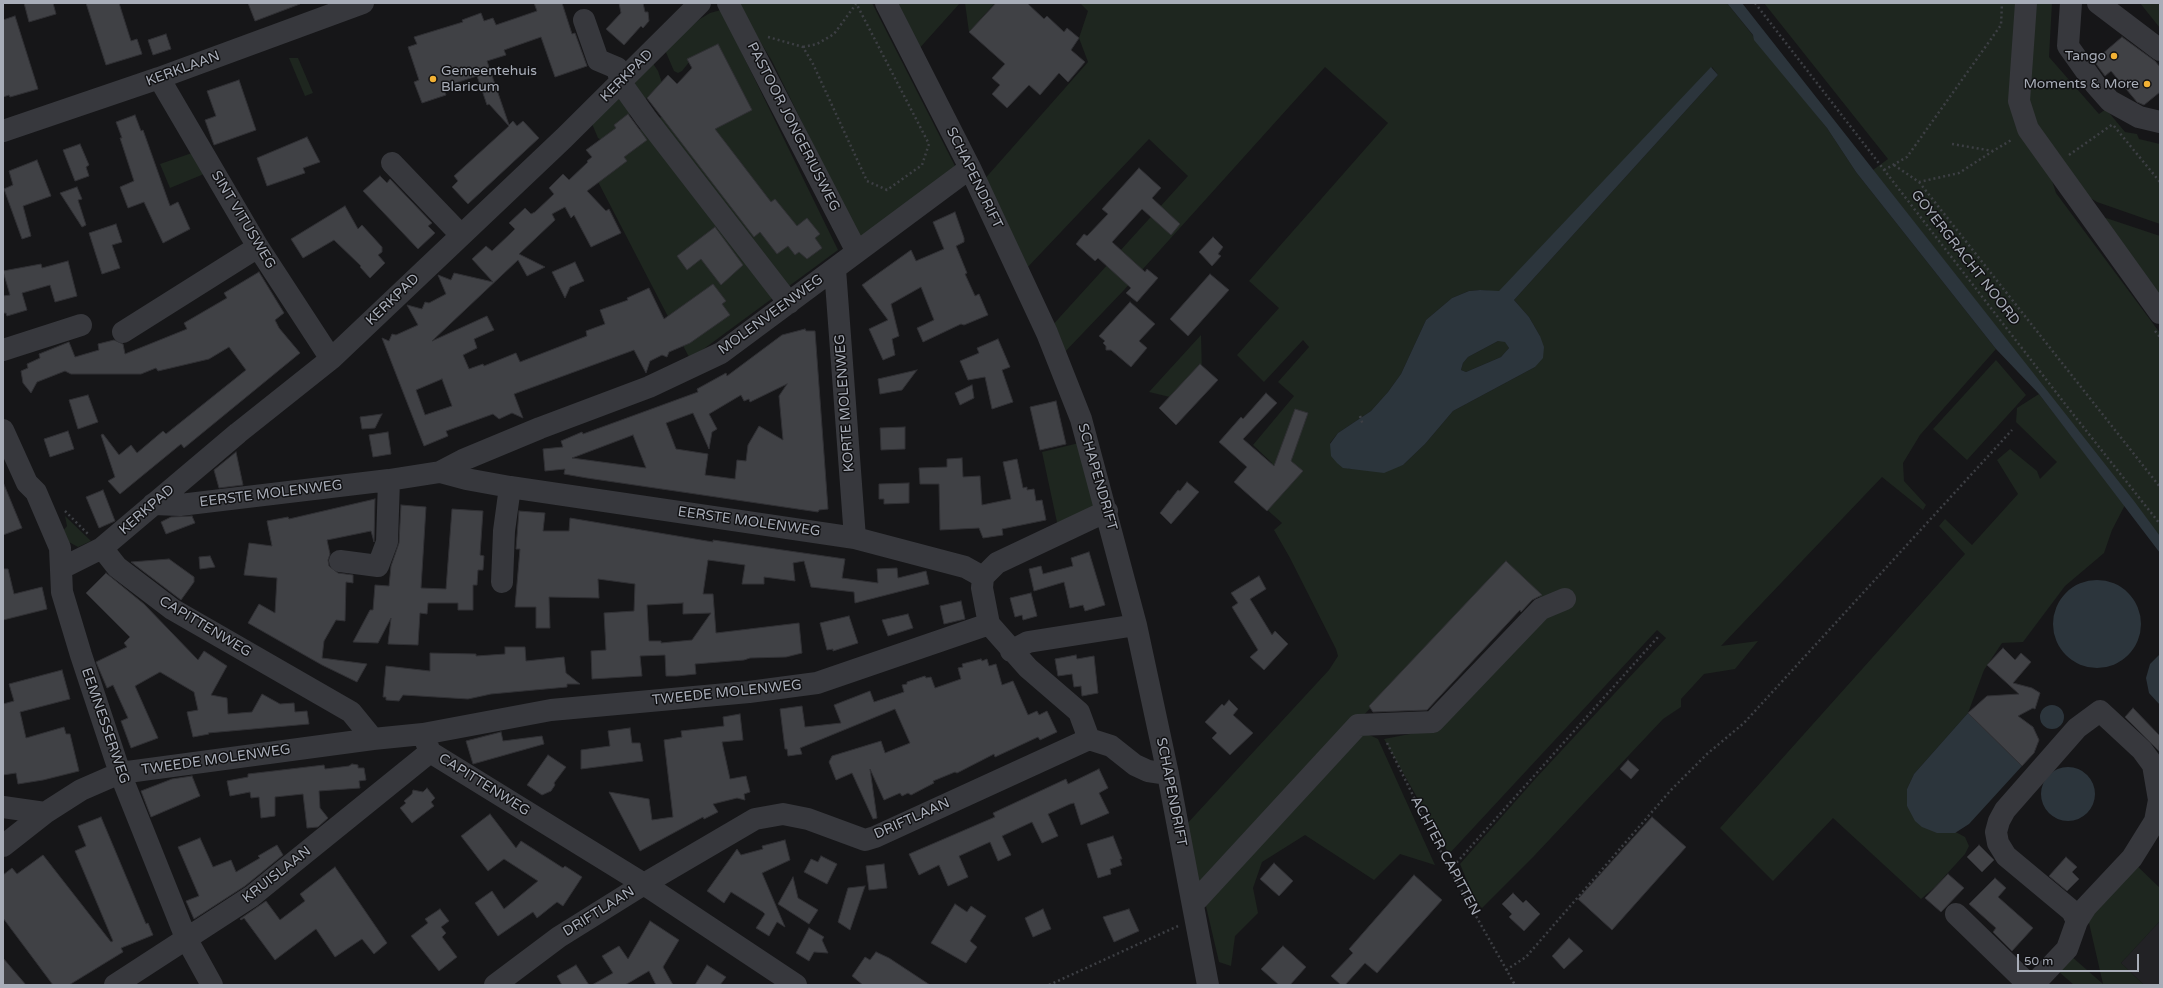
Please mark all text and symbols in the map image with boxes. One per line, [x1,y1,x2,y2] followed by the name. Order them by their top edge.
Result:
[743,40,843,214] street label: PASTOOR JONGERIUSWEG
[597,46,657,106] street label: KERKPAD
[144,48,222,90] street label: KERKLAAN
[2065,48,2106,64] place label: Tango
[2109,51,2119,61] marker: Tango
[441,63,537,96] place label: Gemeentehuis Blaricum
[428,74,438,84] marker: Gemeentehuis Blaricum
[2024,76,2139,92] place label: Moments & More
[2142,79,2152,89] marker: Moments & More
[942,125,1006,231] street label: SCHAPENDRIFT
[207,168,279,272] street label: SINT VITUSWEG
[1907,187,2023,329] street label: GOYERGRACHT NOORD
[363,271,423,329] street label: KERKPAD
[715,271,827,359] street label: MOLENVEENWEG
[832,334,858,472] street label: KORTE MOLENWEG
[1074,422,1120,532] street label: SCHAPENDRIFT
[199,477,343,511] street label: EERSTE MOLENWEG
[116,482,178,538] street label: KERKPAD
[677,504,821,540] street label: EERSTE MOLENWEG
[156,593,254,661] street label: CAPITTENWEG
[77,666,133,786] street label: EEMNESSERWEG
[651,677,803,709] street label: TWEEDE MOLENWEG
[1152,736,1190,848] street label: SCHAPENDRIFT
[140,741,292,779] street label: TWEEDE MOLENWEG
[435,750,533,820] street label: CAPITTENWEG
[1407,794,1483,918] street label: ACHTER CAPITTEN
[872,795,952,843] street label: DRIFTLAAN
[239,843,315,907] street label: KRUISLAAN
[560,883,638,941] street label: DRIFTLAAN
[2019,946,2141,972] scale bar
[2024,954,2053,968] text: 50 m

